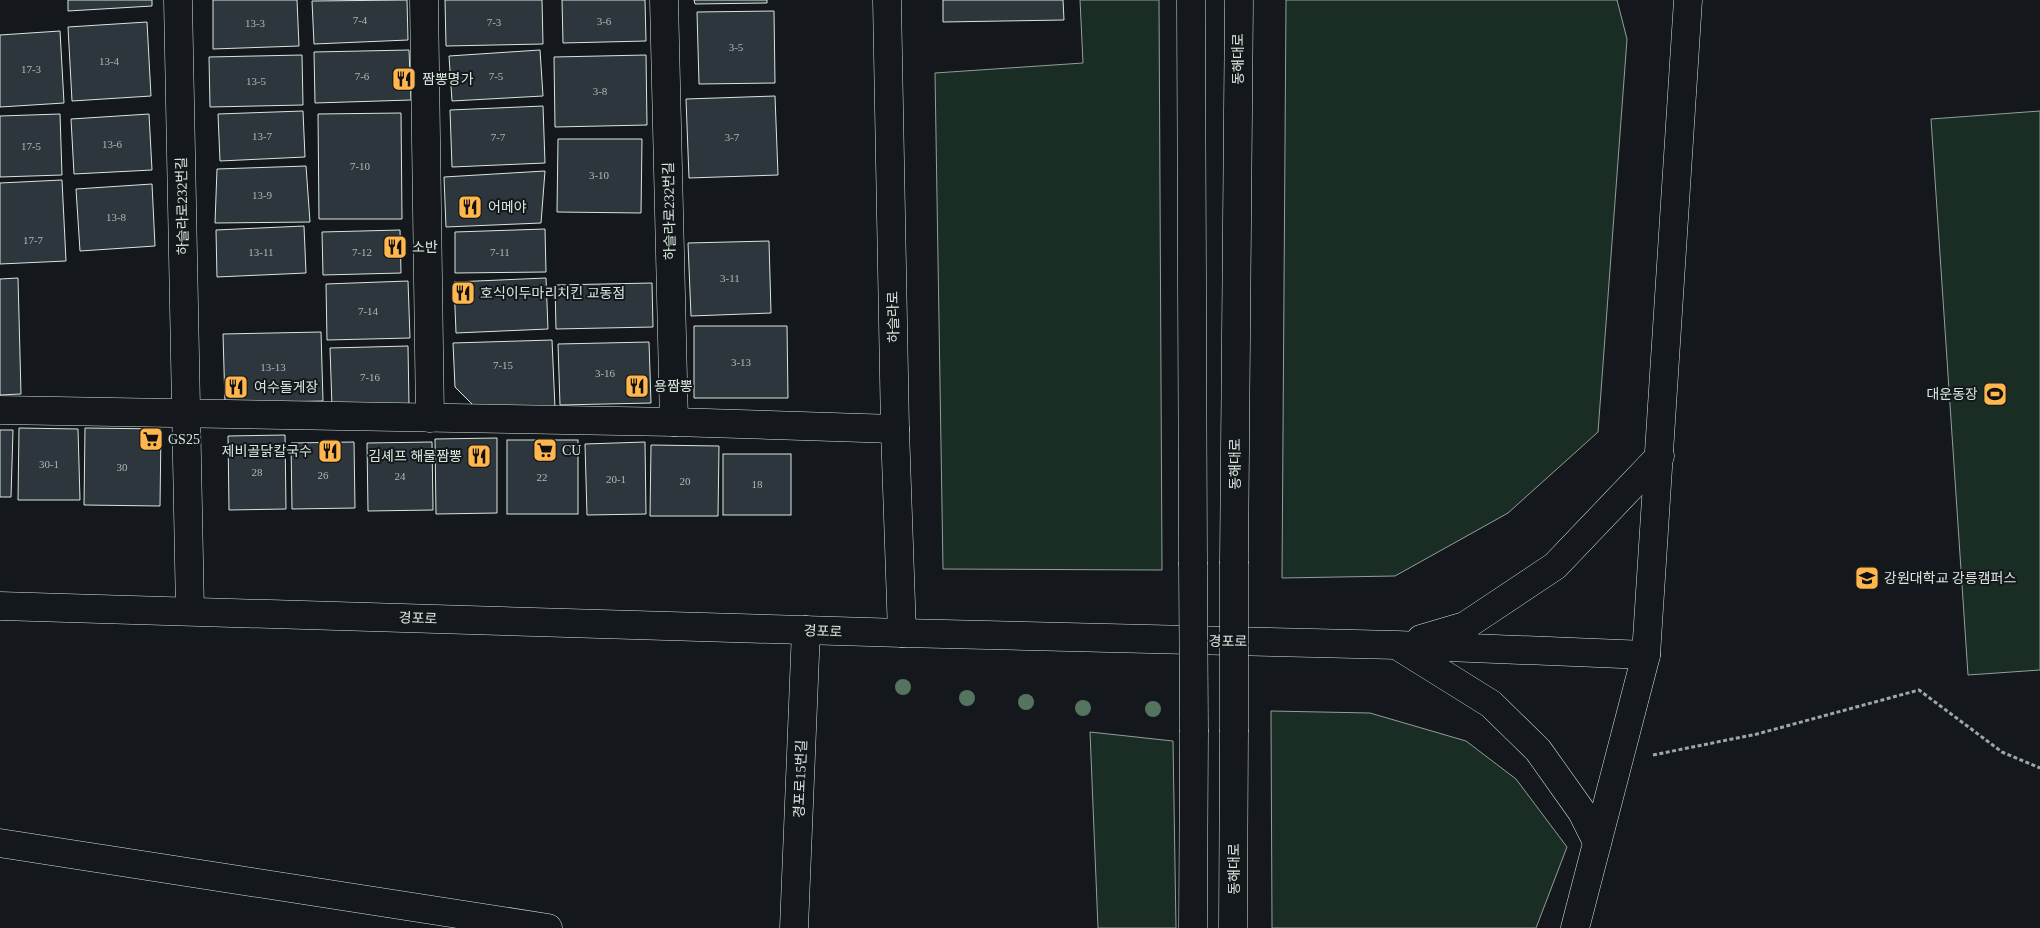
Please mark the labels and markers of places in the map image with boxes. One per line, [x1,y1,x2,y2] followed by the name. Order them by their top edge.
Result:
[391,66,417,92] restaurant icon: 짬뽕명가
[422,72,474,87] place label: 짬뽕명가
[457,194,483,220] restaurant icon: 어메야
[488,200,527,215] place label: 어메야
[382,234,408,260] restaurant icon: 소반
[412,240,438,255] place label: 소반
[450,280,476,306] restaurant icon: 호식이두마리치킨 교동점
[480,286,625,301] place label: 호식이두마리치킨 교동점
[624,373,650,399] restaurant icon: 용짬뽕
[223,374,249,400] restaurant icon: 여수돌게장
[654,379,693,394] place label: 용짬뽕
[254,380,319,395] place label: 여수돌게장
[1982,381,2008,407] sports icon: 대운동장
[1926,387,1978,402] place label: 대운동장
[138,426,164,452] supermarket icon: GS25
[168,432,200,447] place label: GS25
[532,437,558,463] supermarket icon: CU
[317,438,343,464] restaurant icon: 제비골닭칼국수
[466,443,492,469] restaurant icon: 김셰프 해물짬뽕
[562,443,581,458] place label: CU
[222,444,312,459] place label: 제비골닭칼국수
[368,449,462,464] place label: 김셰프 해물짬뽕
[1854,565,1880,591] school or university icon: 강원대학교 강릉캠퍼스
[1884,570,2016,586] place label: 강원대학교 강릉캠퍼스

